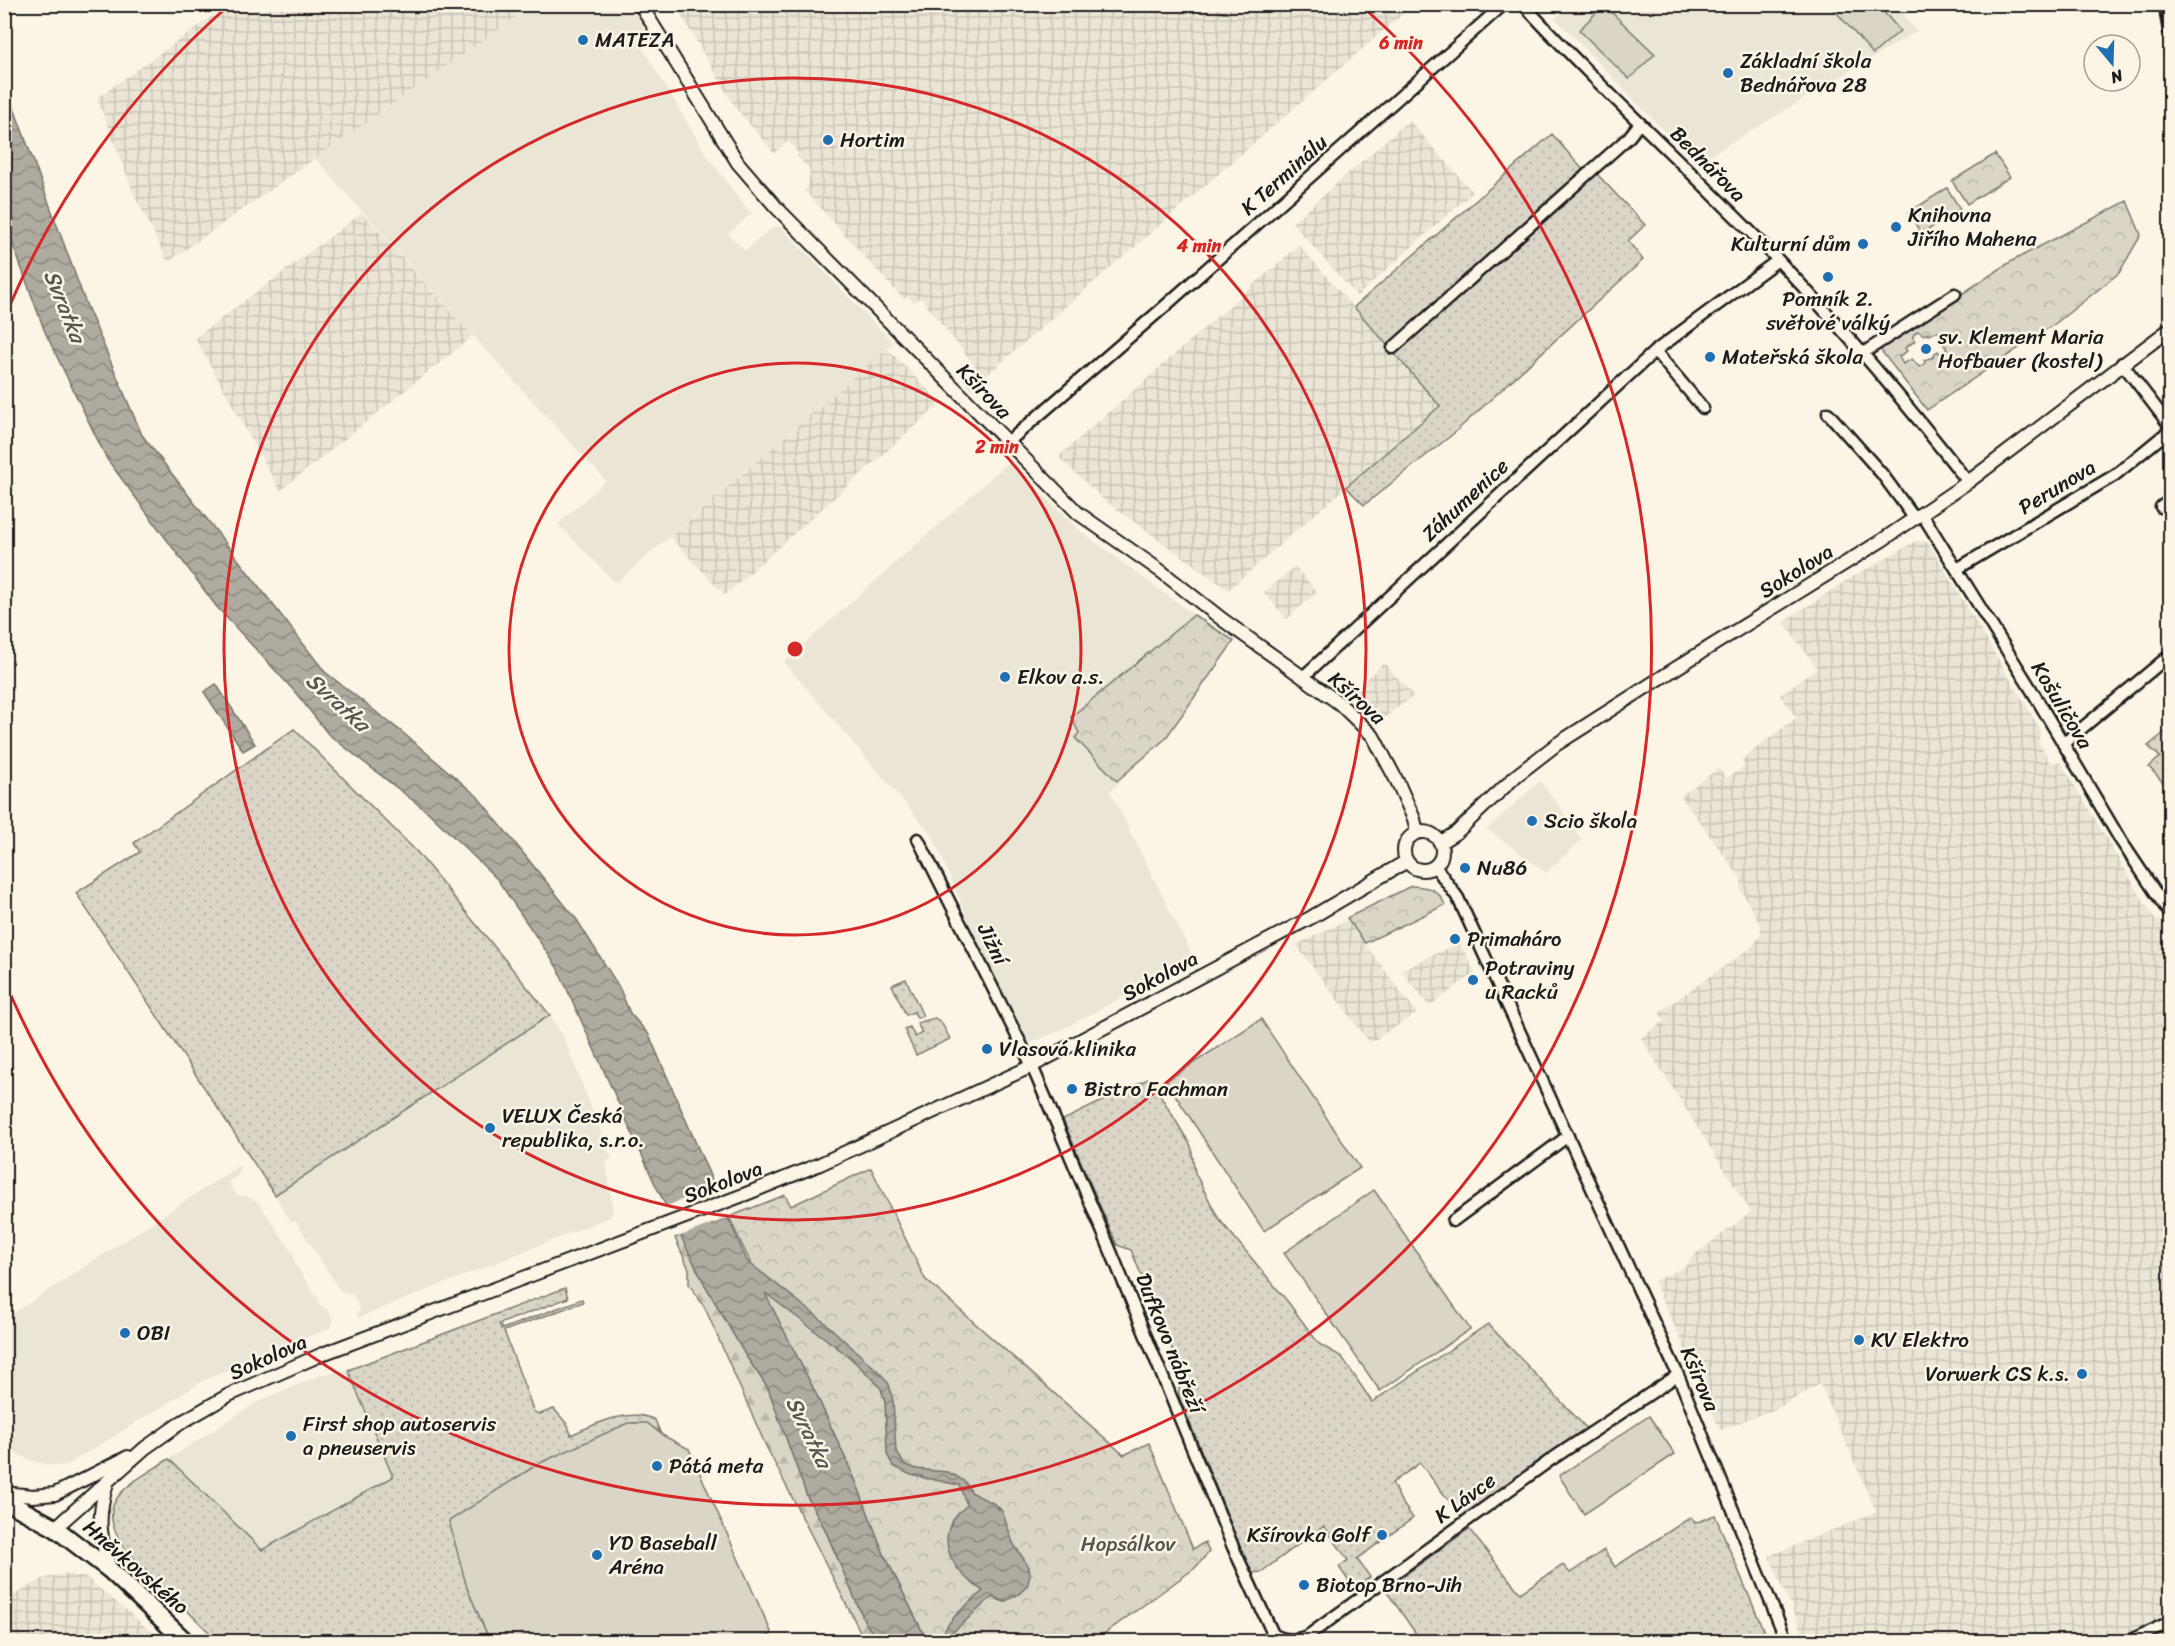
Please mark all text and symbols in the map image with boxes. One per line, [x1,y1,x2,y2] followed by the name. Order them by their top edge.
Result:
[595,21,675,59] place label: MATEZA
[1378,27,1423,59] text: 6 min
[576,33,590,47] marker: MATEZA
[2082,33,2142,93] north arrow
[1740,42,1872,104] place label: Základní škola Bednářova 28
[2106,61,2128,93] text: N
[1721,66,1735,80] marker: Základní škola Bednářova 28
[1660,116,1756,212] street label: Bednářova
[840,121,905,159] place label: Hortim
[1231,125,1337,225] street label: K Terminálu
[821,133,835,147] marker: Hortim
[1907,196,2037,258] place label: Knihovna Jiřího Mahena
[1889,220,1903,234] marker: Knihovna Jiřího Mahena
[1731,225,1851,263] place label: Kulturní dům
[1176,230,1222,262] text: 4 min
[1856,237,1870,251] marker: Kulturní dům
[33,264,98,351] water label: Svratka
[1821,270,1835,284] marker: Pomník 2. světové válký
[1765,280,1890,342] place label: Pomník 2. světové válký
[1937,318,2104,380] place label: sv. Klement Maria Hofbauer (kostel)
[1722,338,1864,376] place label: Mateřská škola
[1919,342,1933,356] marker: sv. Klement Maria Hofbauer (kostel)
[1703,350,1717,364] marker: Mateřská škola
[947,353,1022,429] street label: Kšírova
[974,431,1019,463] text: 2 min
[2011,448,2104,525] street label: Perunova
[1412,449,1518,551] street label: Záhumenice
[1751,533,1841,609] street label: Sokolova
[785,639,805,659] centre of rings
[2021,653,2104,757] street label: Košuličova
[1017,658,1105,696] place label: Elkov a.s.
[1319,661,1395,735] street label: Kšírova
[297,662,381,744] water label: Svratka
[998,670,1012,684] marker: Elkov a.s.
[1544,802,1638,840] place label: Scio škola
[1525,814,1539,828] marker: Scio škola
[1477,849,1527,887] place label: Nu86
[1458,861,1472,875] marker: Nu86
[966,916,1020,974] street label: Jižní
[1467,920,1561,958] place label: Primaháro
[1448,932,1462,946] marker: Primaháro
[1115,940,1206,1012] street label: Sokolova
[1485,949,1575,1011] place label: Potraviny u Racků
[1466,973,1480,987] marker: Potraviny u Racků
[999,1030,1136,1068] place label: Vlasová klinika
[980,1042,994,1056] marker: Vlasová klinika
[1084,1070,1228,1108] place label: Bistro Fachman
[1065,1082,1079,1096] marker: Bistro Fachman
[502,1097,645,1159] place label: VELUX Česká republika, s.r.o.
[483,1121,497,1135] marker: VELUX Česká republika, s.r.o.
[678,1149,769,1214] street label: Sokolova
[1125,1267,1216,1421] street label: Dufkovo nábřeží
[137,1314,171,1352] place label: OBI
[1871,1321,1969,1359] place label: KV Elektro
[223,1323,314,1391] street label: Sokolova
[118,1326,132,1340] marker: OBI
[1852,1333,1866,1347] marker: KV Elektro
[1669,1340,1731,1418] street label: Kšírova
[1925,1355,2070,1393] place label: Vorwerk CS k.s.
[2075,1367,2089,1381] marker: Vorwerk CS k.s.
[775,1389,844,1477] water label: Svratka
[303,1405,497,1467] place label: First shop autoservis a pneuservis
[284,1429,298,1443] marker: First shop autoservis a pneuservis
[669,1447,764,1485] place label: Pátá meta
[650,1459,664,1473] marker: Pátá meta
[1426,1462,1504,1534] street label: K Lávce
[74,1509,198,1625] street label: Hněvkovského
[1247,1516,1373,1554] place label: Kšírovka Golf
[608,1524,718,1586] place label: YD Baseball Aréna
[1081,1525,1176,1563] park label: Hopsálkov
[1375,1528,1389,1542] marker: Kšírovka Golf
[590,1548,604,1562] marker: YD Baseball Aréna
[1316,1566,1462,1604] place label: Biotop Brno-Jih
[1297,1578,1311,1592] marker: Biotop Brno-Jih

